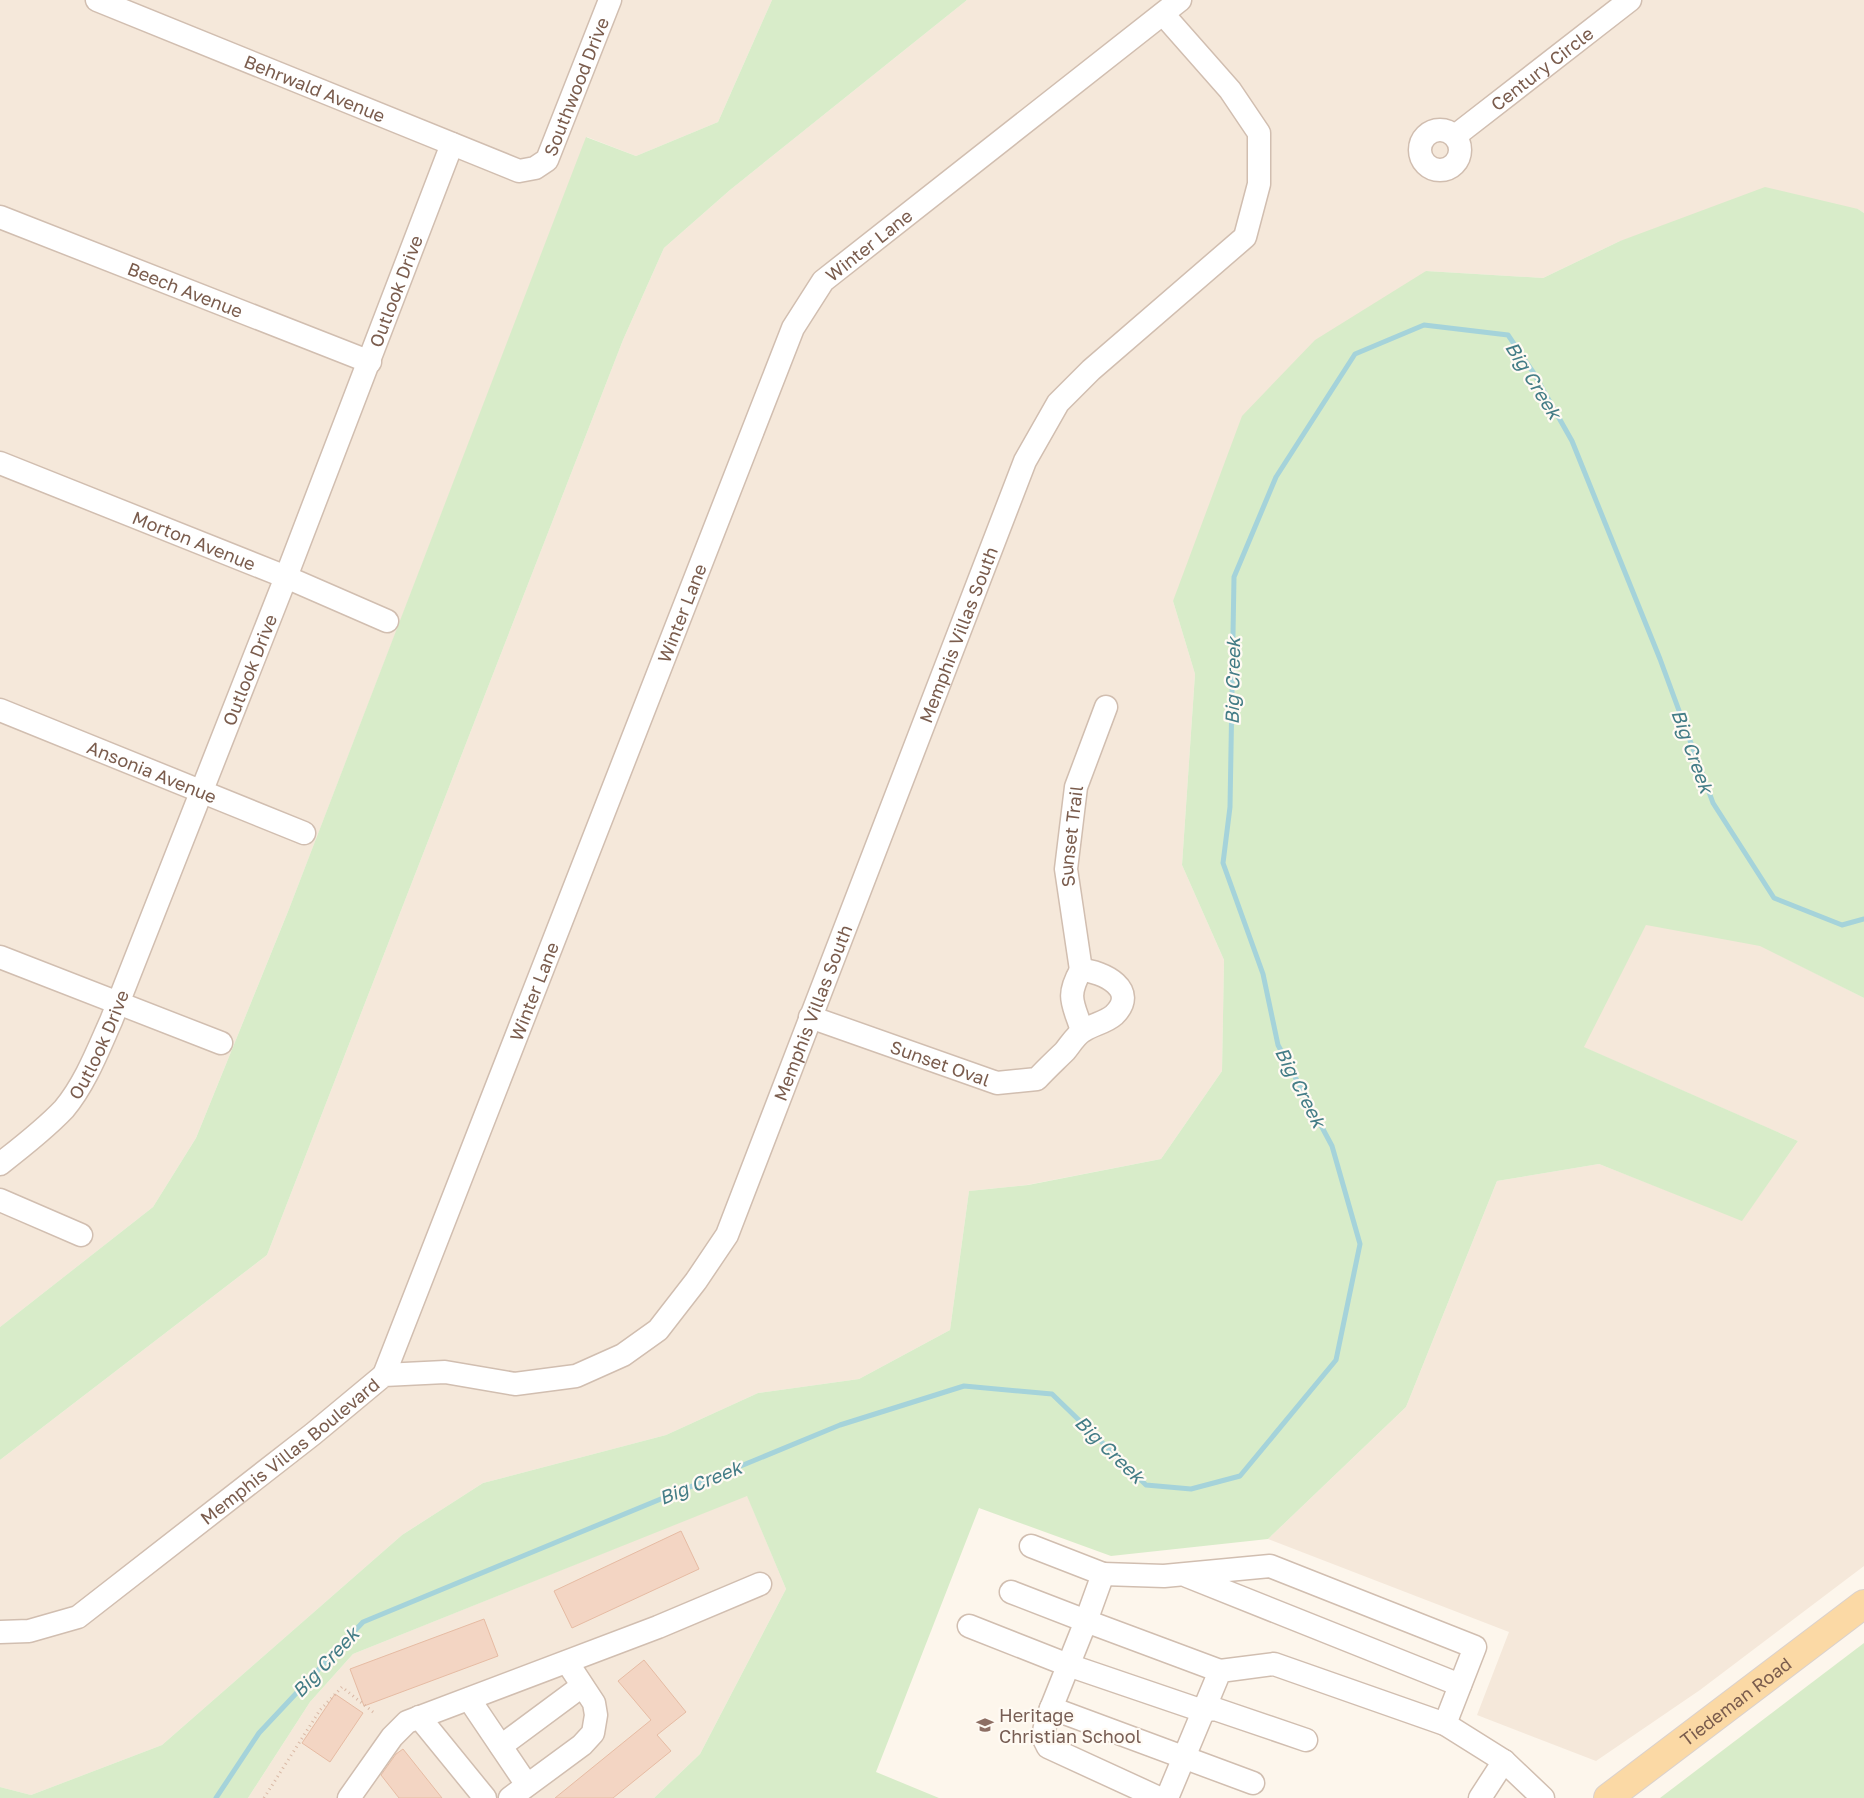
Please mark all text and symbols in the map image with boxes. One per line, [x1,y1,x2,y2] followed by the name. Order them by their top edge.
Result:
[539,14,613,159] street label: Southwood Drive
[1486,22,1597,115] street label: Century Circle
[241,50,389,127] street label: Behrwald Avenue
[821,204,917,286] street label: Winter Lane
[364,232,427,350] street label: Outlook Drive
[124,257,246,322] street label: Beech Avenue
[1501,337,1568,425] water label: Big Creek
[129,506,259,575] street label: Morton Avenue
[914,543,1002,726] street label: Memphis Villas South
[652,560,711,666] street label: Winter Lane
[218,611,281,729] street label: Outlook Drive
[1220,635,1244,725] water label: Big Creek
[1667,706,1719,798] water label: Big Creek
[84,735,220,808] street label: Ansonia Avenue
[1055,784,1087,889] street label: Sunset Trail
[769,921,856,1104] street label: Memphis Villas South
[505,939,563,1044] street label: Winter Lane
[64,987,133,1103] street label: Outlook Drive
[887,1035,993,1091] street label: Sunset Oval
[1271,1043,1332,1133] water label: Big Creek
[196,1373,383,1529] street label: Memphis Villas Boulevard
[1071,1410,1151,1489] water label: Big Creek
[655,1454,747,1509] water label: Big Creek
[287,1621,365,1702] water label: Big Creek
[1676,1652,1795,1751] street label: Tiedeman Road
[999,1704,1141,1747] place label: Heritage Christian School
[975,1715,995,1735] school or university icon: Heritage Christian School

